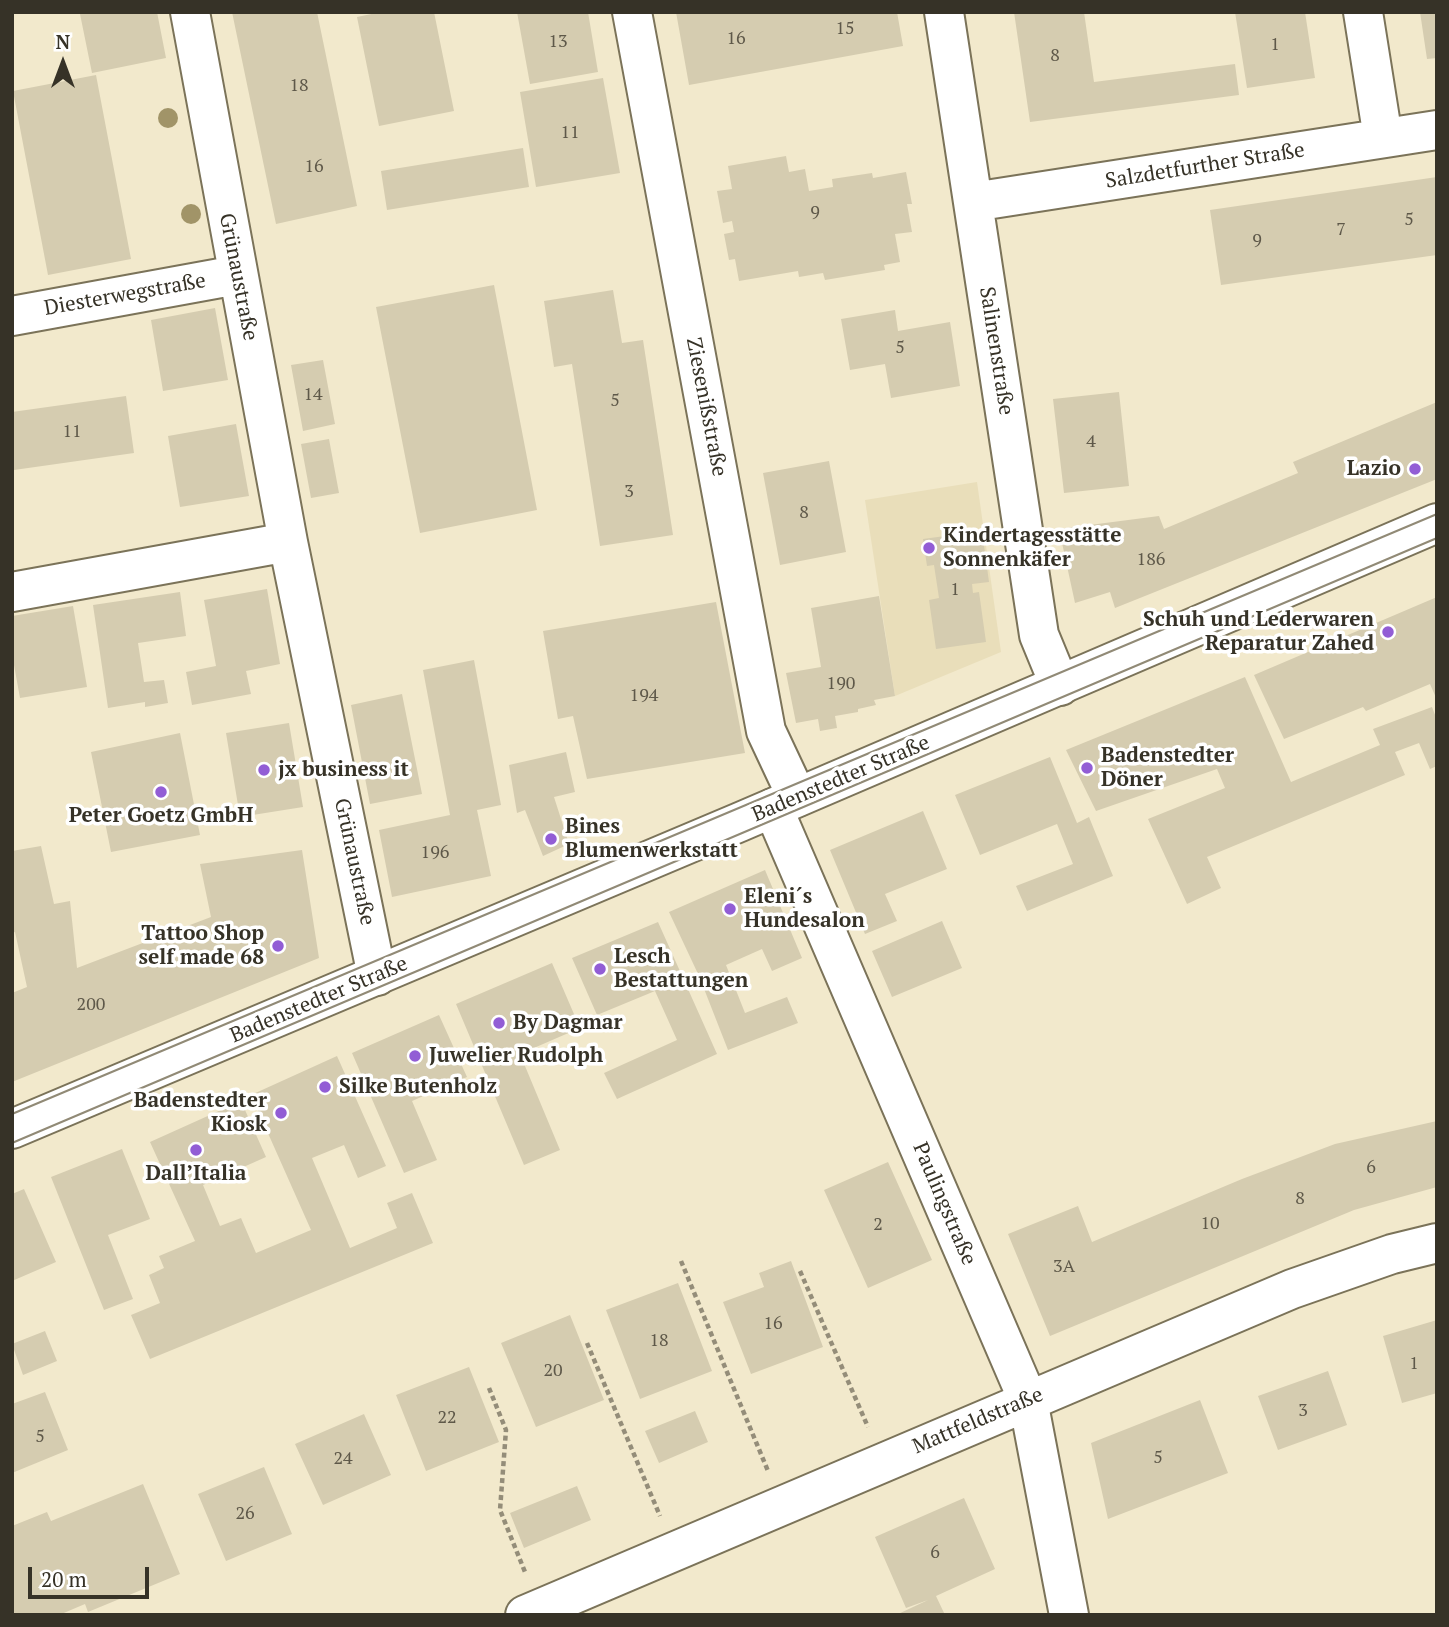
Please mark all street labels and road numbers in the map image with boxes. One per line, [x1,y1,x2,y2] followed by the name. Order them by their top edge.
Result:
[1104,138,1306,194] street label: Salzdetfurther Straße
[213,211,263,343] street label: Grünaustraße
[42,268,208,322] street label: Diesterwegstraße
[973,285,1019,417] street label: Salinenstraße
[680,335,732,479] street label: Ziesenißstraße
[748,730,934,828] street label: Badenstedter Straße
[328,796,380,928] street label: Grünaustraße
[226,951,412,1049] street label: Badenstedter Straße
[907,1139,981,1269] street label: Paulingstraße
[909,1382,1047,1460] street label: Mattfeldstraße

